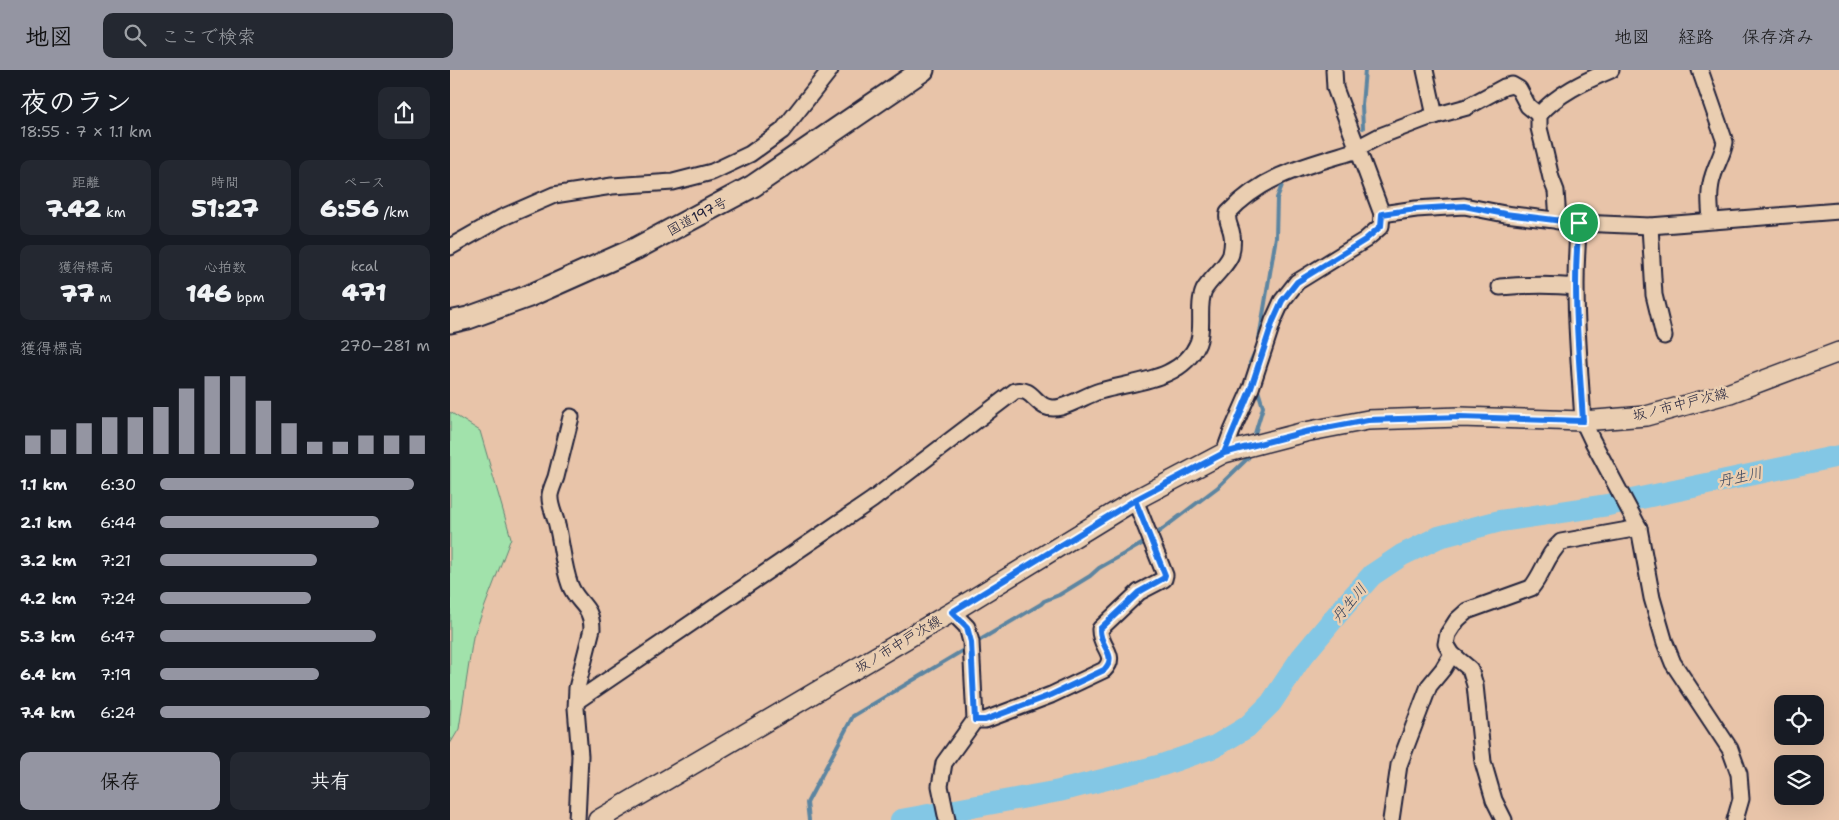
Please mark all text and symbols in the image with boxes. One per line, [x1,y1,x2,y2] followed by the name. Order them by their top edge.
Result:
[103,13,453,58] search box
[25,21,73,53] text: 地図
[121,21,149,49] icon: search
[161,24,256,49] text: ここで検索
[1614,25,1650,49] text: 地図
[1678,25,1714,49] text: 経路
[1742,25,1814,49] text: 保存済み
[20,83,132,121] text: 夜のラン
[378,87,430,139] button: share
[20,121,152,142] text: 18:55 · 7 × 1.1 km
[72,173,100,191] text: 距離
[211,173,239,191] text: 時間
[344,173,385,191] text: ペース
[46,191,101,225] text: 7.42
[191,191,259,225] text: 51:27
[320,191,379,225] text: 6:56
[664,193,730,239] street label: 国道197号
[1558,202,1600,244] pin
[101,203,126,221] text: km
[379,203,409,221] text: /km
[1565,209,1593,237] icon: arrive
[351,257,378,275] text: kcal
[58,258,114,276] text: 獲得標高
[204,258,246,276] text: 心拍数
[342,275,387,309] text: 471
[60,276,95,310] text: 77
[185,276,232,310] text: 146
[95,288,111,306] text: m
[232,288,265,306] text: bpm
[340,335,430,356] text: 270–281 m
[20,338,84,359] text: 獲得標高
[1630,383,1730,425] street label: 坂ノ市中戸次線
[1716,463,1764,491] water label: 丹生川
[20,474,67,495] text: 1.1 km
[100,474,136,495] text: 6:30
[20,512,72,533] text: 2.1 km
[100,512,136,533] text: 6:44
[20,550,77,571] text: 3.2 km
[100,550,131,571] text: 7:21
[1327,579,1371,627] water label: 丹生川
[20,588,76,609] text: 4.2 km
[100,588,136,609] text: 7:24
[851,611,945,677] street label: 坂ノ市中戸次線
[20,626,75,647] text: 5.3 km
[100,626,135,647] text: 6:47
[20,664,76,685] text: 6.4 km
[100,664,131,685] text: 7:19
[1774,695,1824,805] map controls
[1774,695,1824,745] button: locate
[20,702,75,723] text: 7.4 km
[100,702,136,723] text: 6:24
[20,752,220,810] button: 保存
[230,752,430,810] button: 共有
[1774,755,1824,805] button: layers

